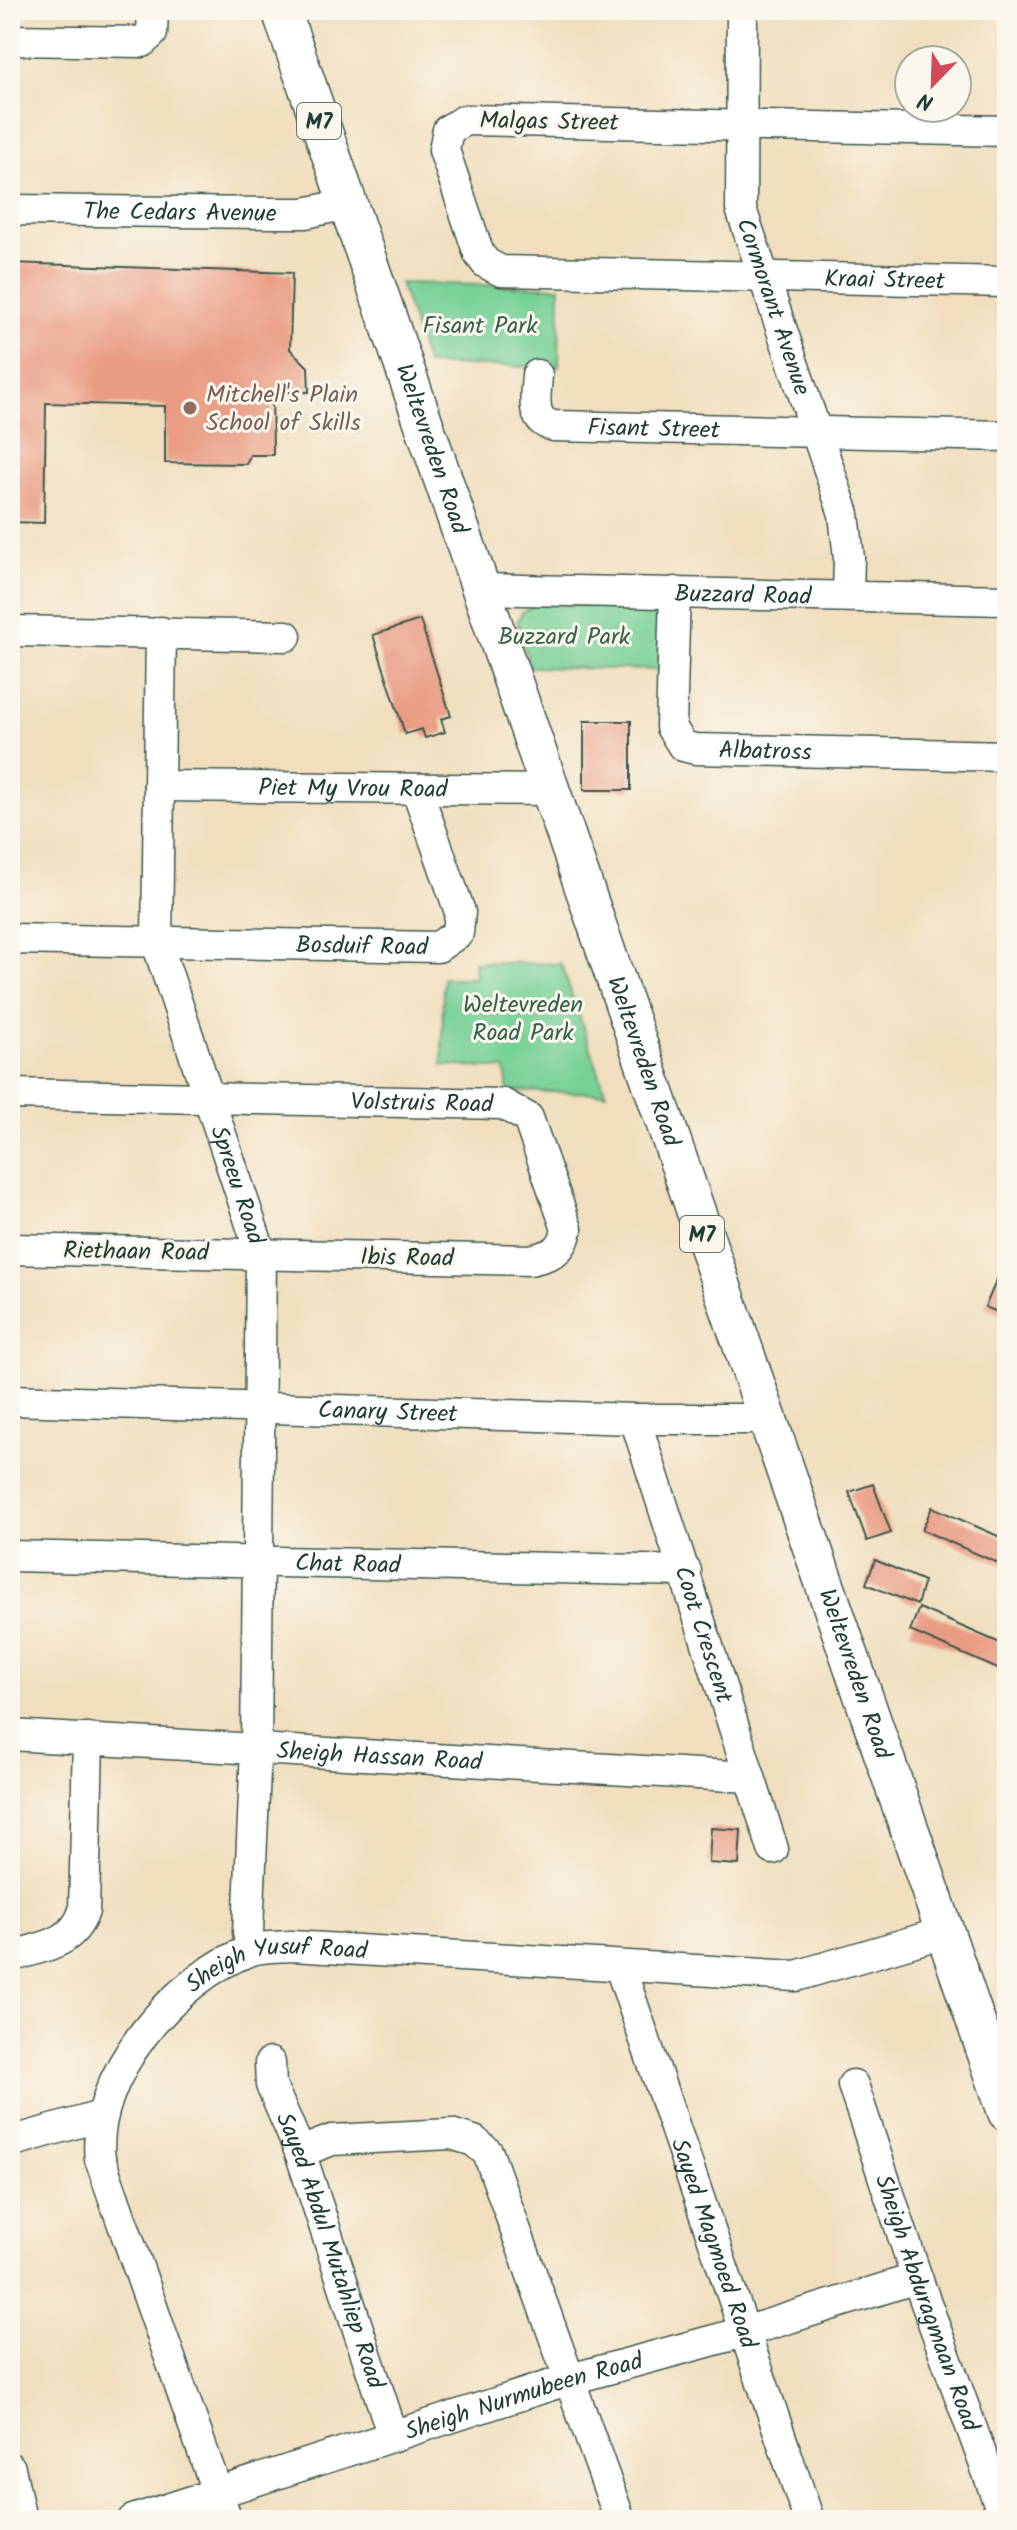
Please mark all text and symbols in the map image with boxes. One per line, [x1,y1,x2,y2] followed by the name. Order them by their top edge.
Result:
[893,44,973,124] north arrow
[913,81,939,119] text: N
[479,102,620,143] street label: Malgas Street
[297,103,341,139] road number: M7
[83,193,277,234] street label: The Cedars Avenue
[724,213,821,401] street label: Cormorant Avenue
[824,260,946,302] street label: Kraai Street
[423,307,538,346] park label: Fisant Park
[384,359,479,540] street label: Weltevreden Road
[206,376,361,443] place label: Mitchell's Plain School of Skills
[181,399,199,417] marker: Mitchell's Plain School of Skills
[587,409,721,451] street label: Fisant Street
[674,575,813,617] street label: Buzzard Road
[498,618,631,657] park label: Buzzard Park
[718,732,812,773] street label: Albatross
[258,769,449,810] street label: Piet My Vrou Road
[295,926,430,968] street label: Bosduif Road
[595,971,690,1153] street label: Weltevreden Road
[463,986,583,1053] park label: Weltevreden Road Park
[350,1083,494,1125] street label: Volstruis Road
[198,1121,275,1251] street label: Spreeu Road
[680,1216,724,1252] road number: M7
[63,1232,210,1273] street label: Riethaan Road
[360,1238,455,1279] street label: Ibis Road
[317,1391,459,1435] street label: Canary Street
[295,1544,402,1586] street label: Chat Road
[662,1561,743,1709] street label: Coot Crescent
[807,1584,902,1765] street label: Weltevreden Road
[276,1732,484,1783] street label: Sheigh Hassan Road
[177,1928,369,2004] street label: Sheigh Yusuf Road
[264,2106,395,2395] street label: Sayed Abdul Mutahliep Road
[659,2133,767,2355] street label: Sayed Magmoed Road
[863,2170,989,2438] street label: Sheigh Abduragmaan Road
[400,2342,648,2452] street label: Sheigh Nurmubeen Road

